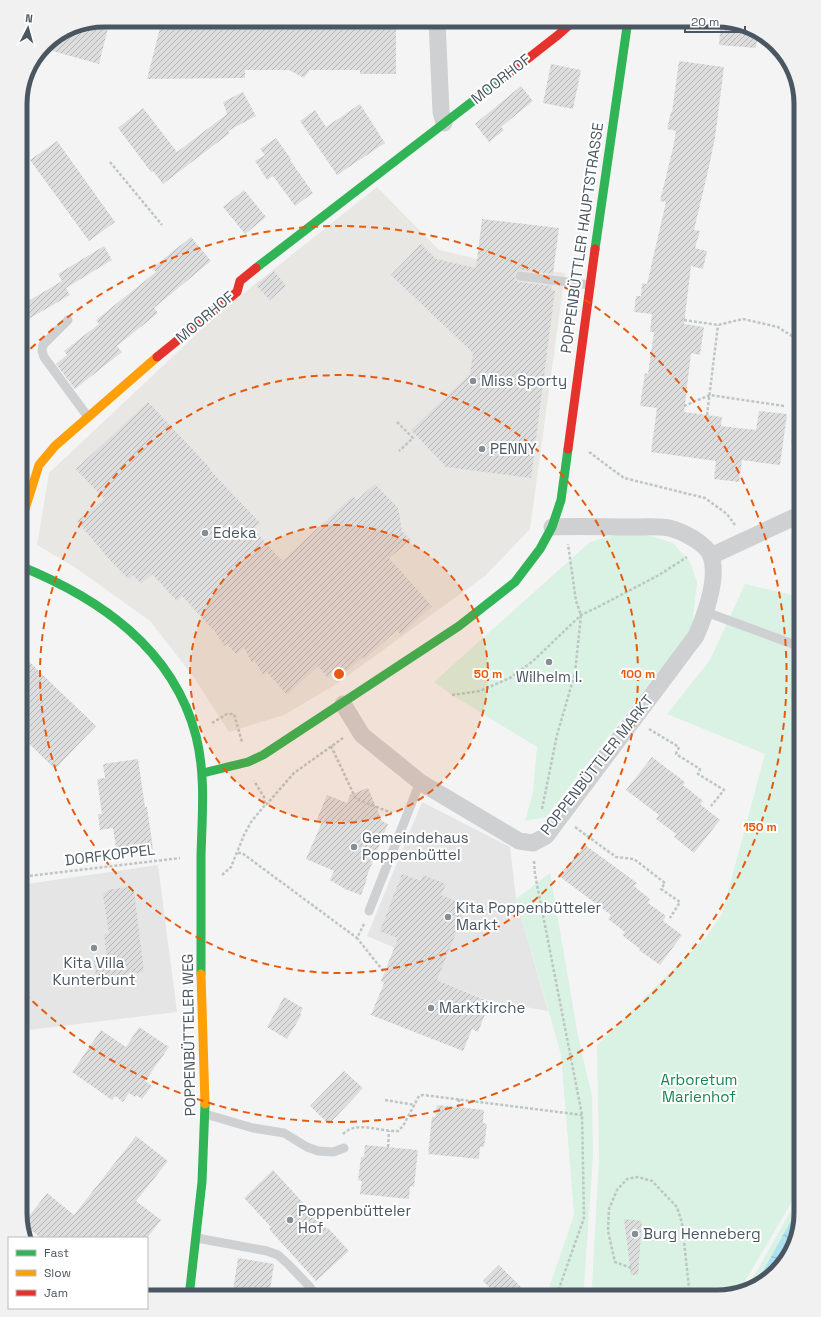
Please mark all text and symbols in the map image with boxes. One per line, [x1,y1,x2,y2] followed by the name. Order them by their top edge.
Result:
[8,8,48,48] north arrow
[685,8,745,34] scale bar
[25,11,33,25] text: N
[691,14,719,30] text: 20 m
[467,49,534,108] street label: MOORHOF
[556,121,607,355] street label: POPPENBÜTTLER HAUPTSTRASSE
[172,287,238,347] street label: MOORHOF
[481,371,567,390] place label: Miss Sporty
[468,376,478,386] marker: Miss Sporty
[490,439,537,458] place label: PENNY
[477,444,487,454] marker: PENNY
[213,523,257,542] place label: Edeka
[200,528,210,538] marker: Edeka
[544,657,554,667] marker: Wilhelm I.
[474,666,502,682] text: 50 m
[621,666,655,682] text: 100 m
[332,667,346,681] centre of rings
[516,667,582,686] place label: Wilhelm I.
[536,691,657,839] street label: POPPENBÜTTLER MARKT
[743,819,777,835] text: 150 m
[362,828,469,864] place label: Gemeindehaus Poppenbüttel
[64,840,156,869] street label: DORFKOPPEL
[349,842,359,852] marker: Gemeindehaus Poppenbüttel
[456,898,602,934] place label: Kita Poppenbütteler Markt
[443,912,453,922] marker: Kita Poppenbütteler Markt
[89,943,99,953] marker: Kita Villa Kunterbunt
[52,953,136,989] place label: Kita Villa Kunterbunt
[178,953,199,1117] street label: POPPENBÜTTELER WEG
[439,998,526,1017] place label: Marktkirche
[426,1003,436,1013] marker: Marktkirche
[661,1070,738,1106] park label: Arboretum Marienhof
[298,1201,411,1237] place label: Poppenbütteler Hof
[285,1215,295,1225] marker: Poppenbütteler Hof
[643,1224,761,1243] place label: Burg Henneberg
[630,1229,640,1239] marker: Burg Henneberg
[8,1237,148,1309] legend
[44,1245,69,1261] text: Fast
[44,1265,71,1281] text: Slow
[44,1285,68,1301] text: Jam

